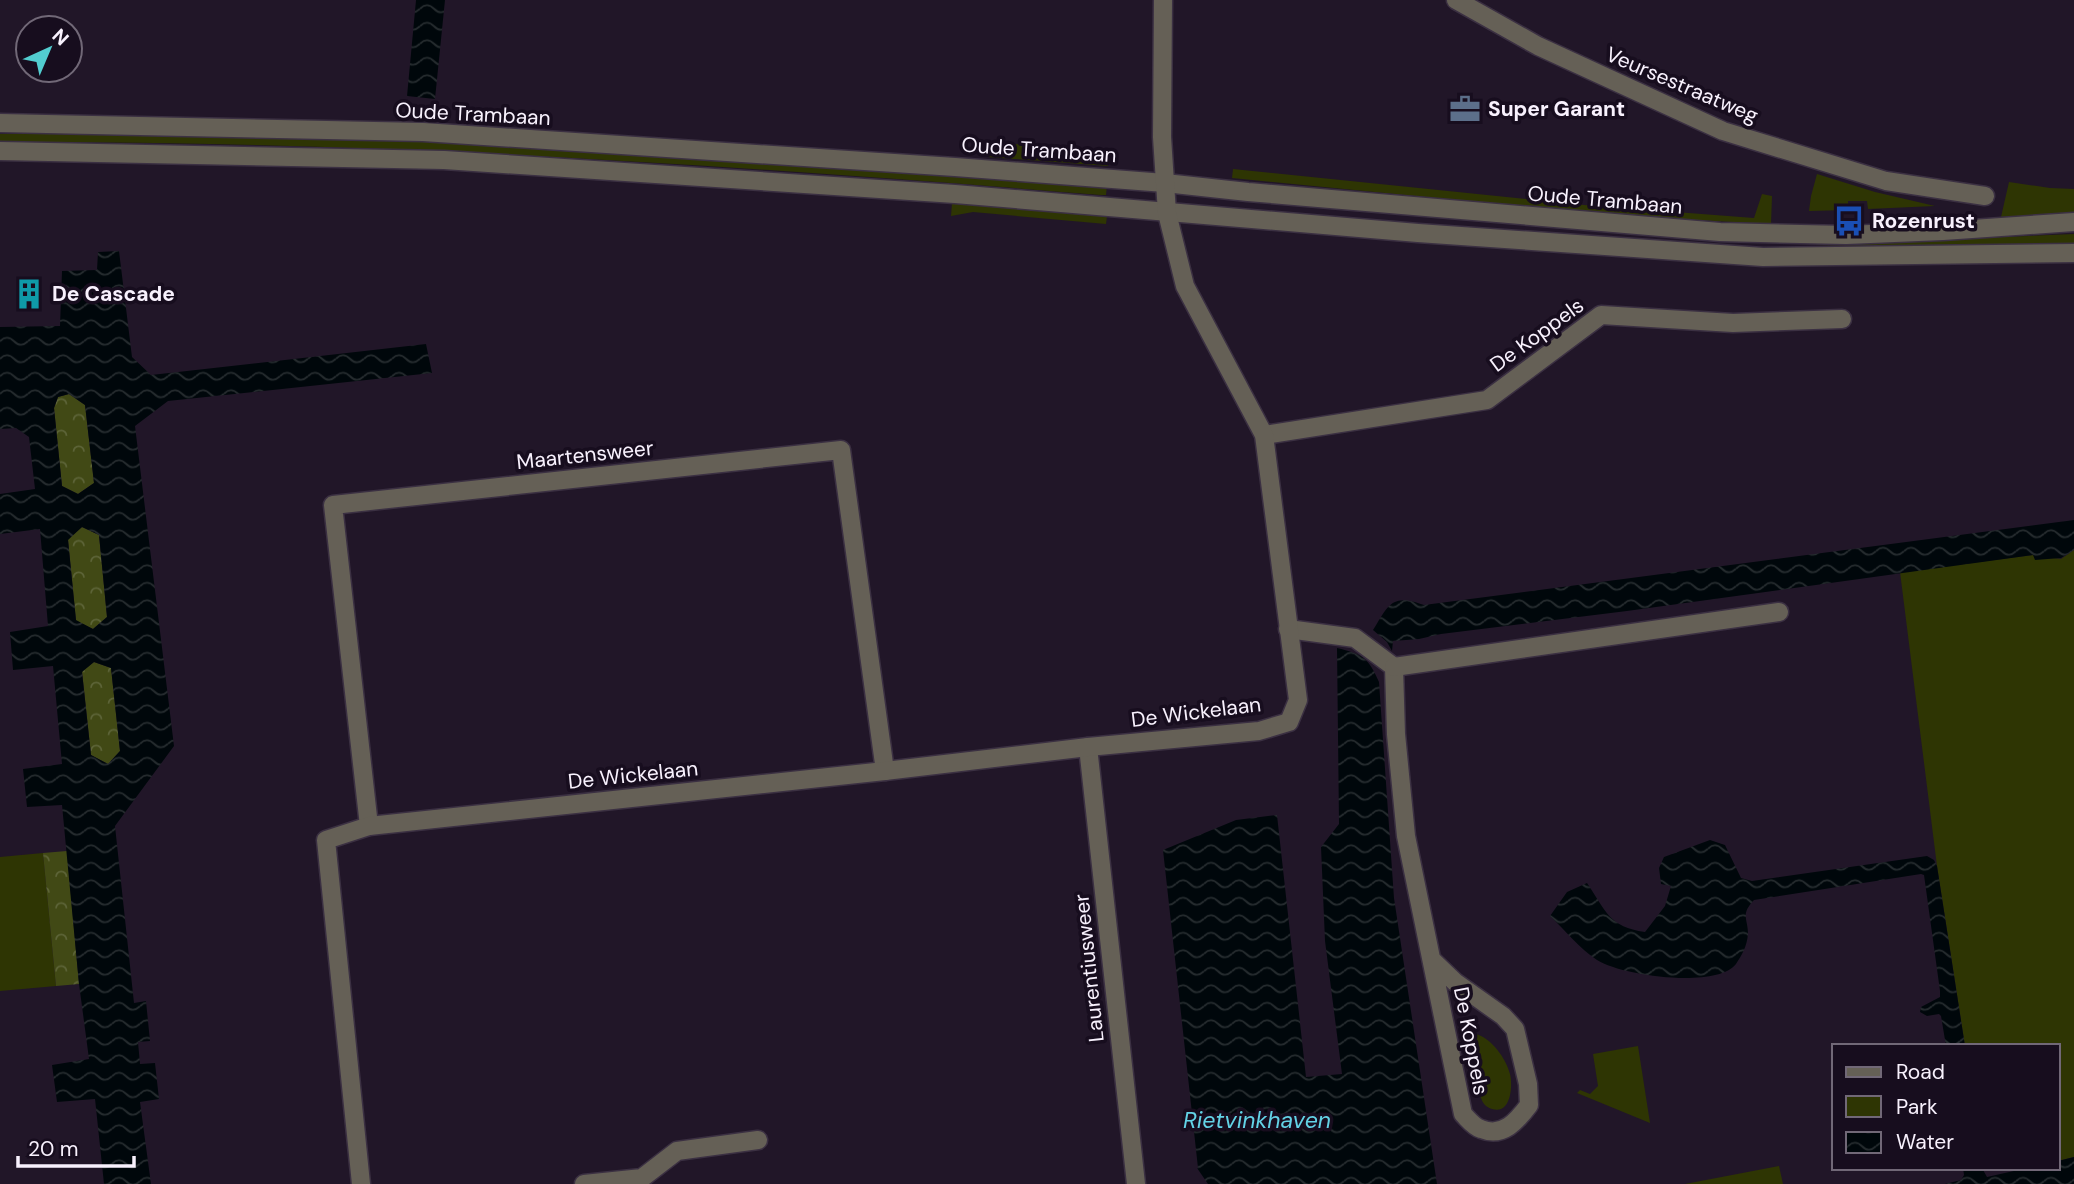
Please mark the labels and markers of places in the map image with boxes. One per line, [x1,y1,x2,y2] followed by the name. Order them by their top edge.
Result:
[1448,92,1482,126] office icon: Super Garant
[1488,95,1625,123] place label: Super Garant
[1832,204,1866,238] bus stop icon: Rozenrust
[1872,207,1975,235] place label: Rozenrust
[12,277,46,311] building icon: De Cascade
[52,280,175,308] place label: De Cascade

